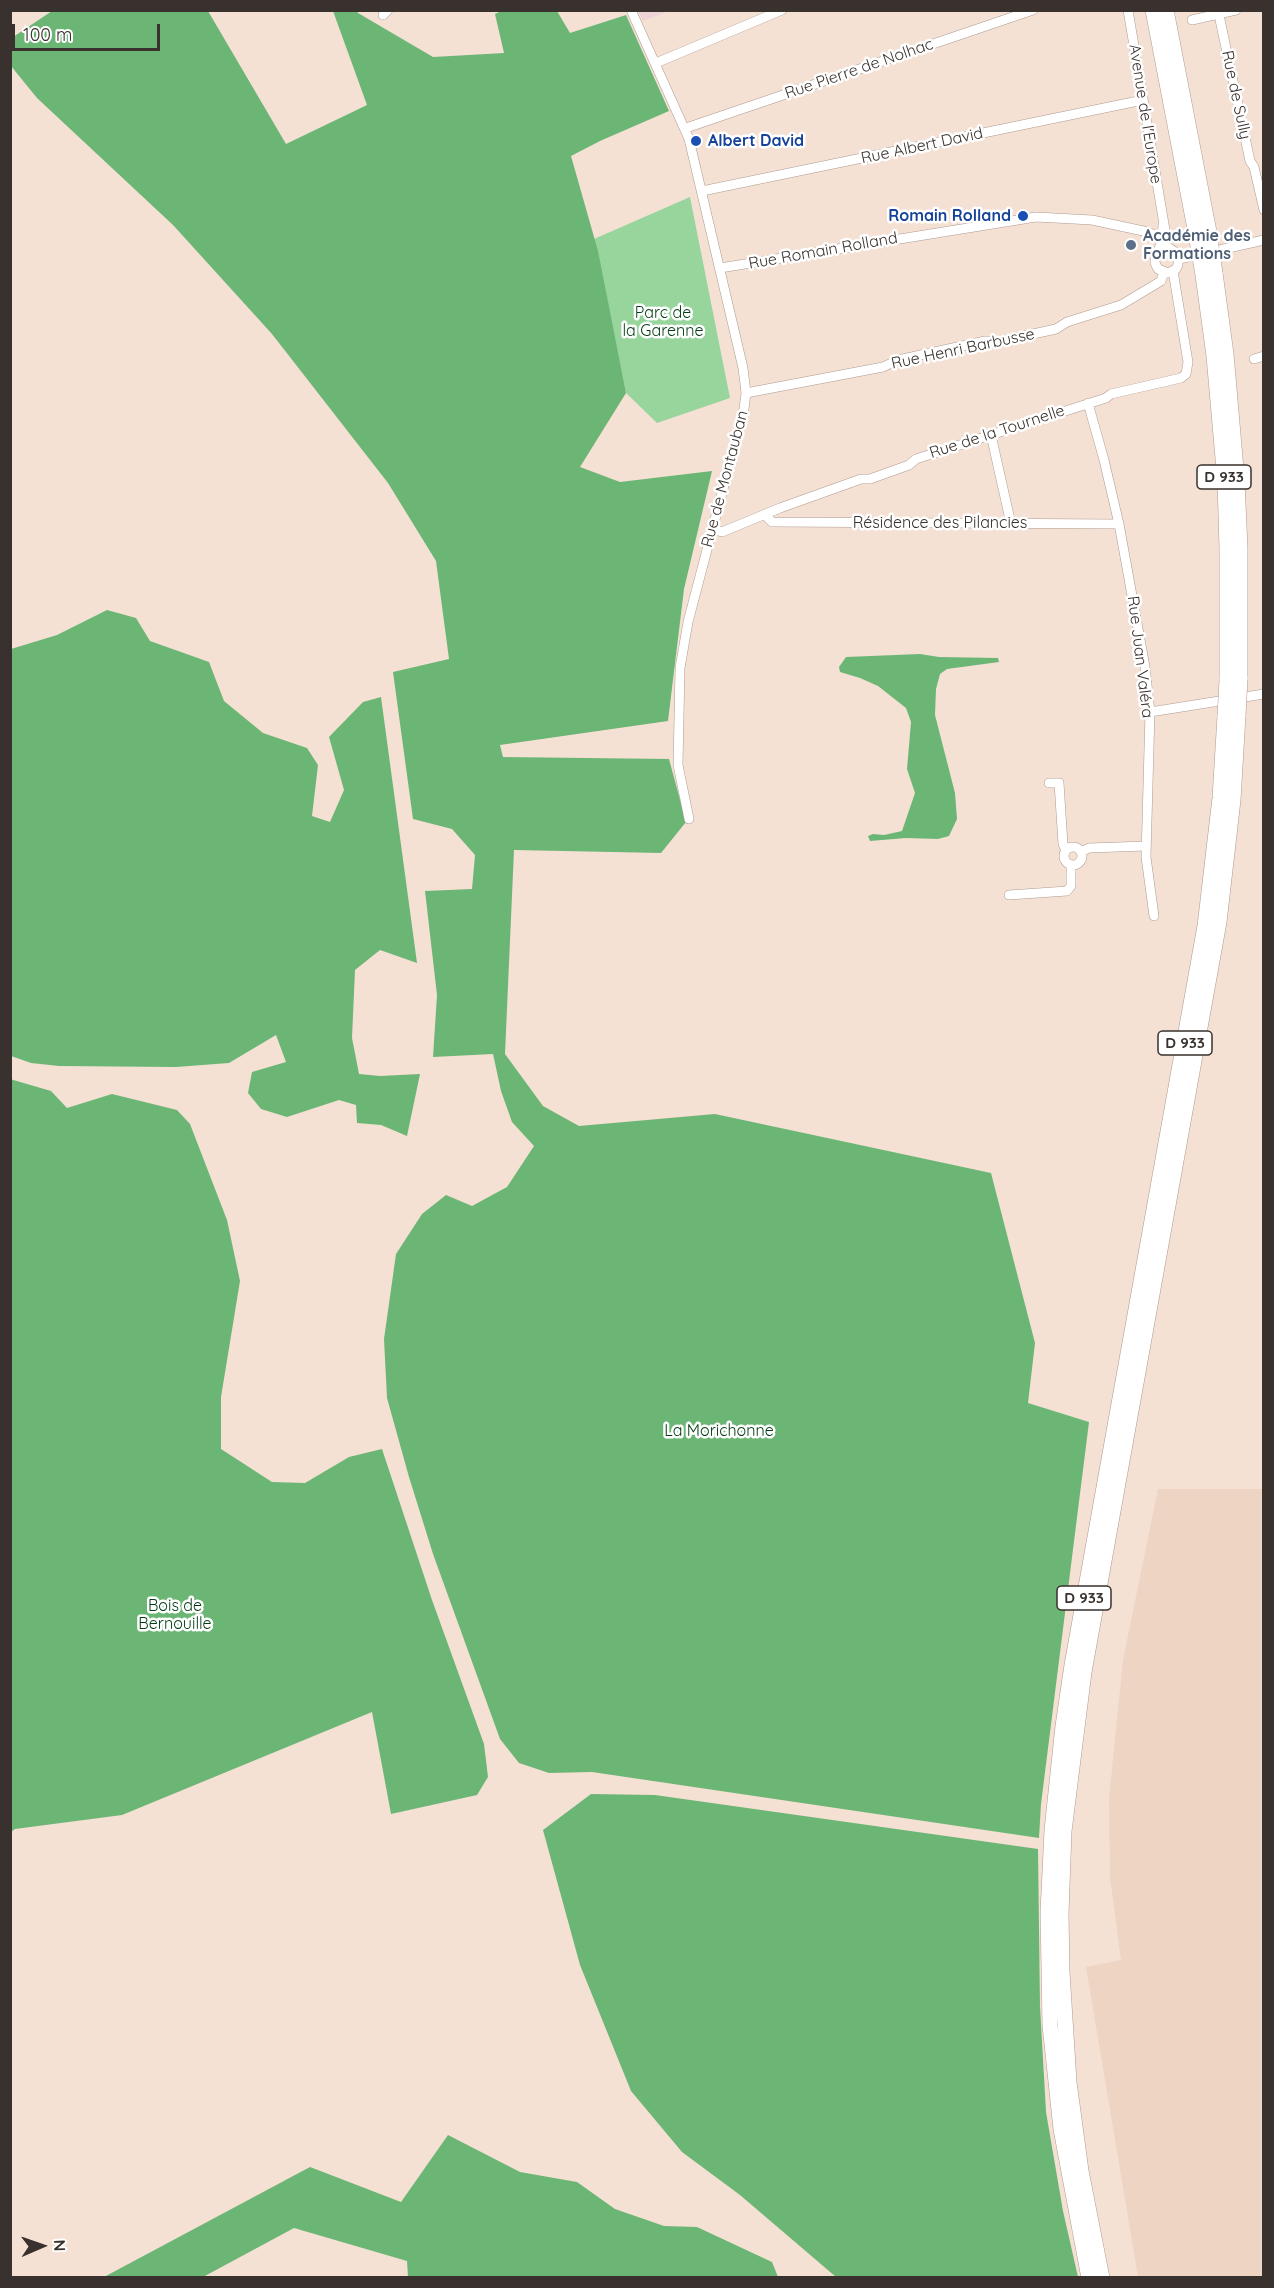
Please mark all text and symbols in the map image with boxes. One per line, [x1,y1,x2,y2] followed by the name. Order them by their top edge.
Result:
[15,12,164,50] scale bar
[23,23,72,46] text: 100 m
[782,35,936,103] street label: Rue Pierre de Nolhac
[1124,43,1166,185] street label: Avenue de l'Europe
[1217,49,1255,141] street label: Rue de Sully
[859,124,985,168] street label: Rue Albert David
[708,131,804,151] place label: Albert David
[689,134,703,148] marker: Albert David
[888,206,1011,226] place label: Romain Rolland
[1016,209,1030,223] marker: Romain Rolland
[1143,226,1251,264] place label: Académie des Formations
[747,228,899,274] street label: Rue Romain Rolland
[1124,238,1138,252] marker: Académie des Formations
[622,303,704,341] park label: Parc de la Garenne
[890,324,1036,374] street label: Rue Henri Barbusse
[927,401,1067,463] street label: Rue de la Tournelle
[697,408,753,550] street label: Rue de Montauban
[1197,465,1251,489] road number: D 933
[853,513,1027,533] street label: Résidence des Pilancies
[1123,595,1157,719] street label: Rue Juan Valéra
[1158,1031,1212,1055] road number: D 933
[664,1421,774,1441] park label: La Morichonne
[1057,1586,1111,1610] road number: D 933
[138,1596,212,1634] park label: Bois de Bernouille
[12,2216,72,2276] north arrow
[50,2239,70,2252] text: N

